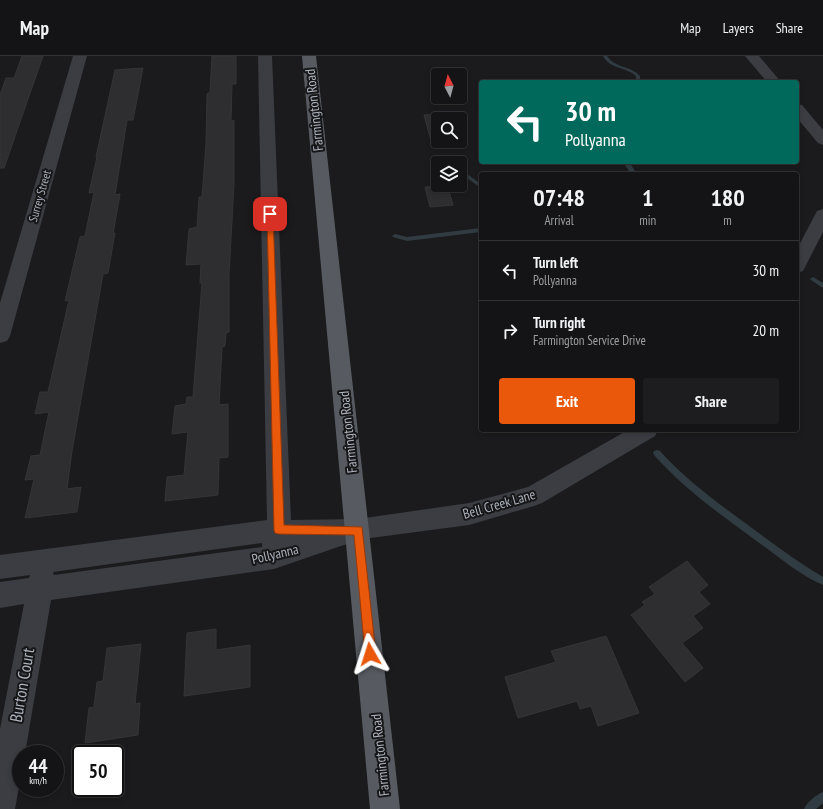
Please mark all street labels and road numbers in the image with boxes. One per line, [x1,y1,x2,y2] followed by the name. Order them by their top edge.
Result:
[301,68,327,152] street label: Farmington Road
[25,168,54,224] street label: Surrey Street
[335,390,361,474] street label: Farmington Road
[461,485,538,523] street label: Bell Creek Lane
[250,540,300,568] street label: Pollyanna
[5,646,39,724] street label: Burton Court
[367,713,393,797] street label: Farmington Road

